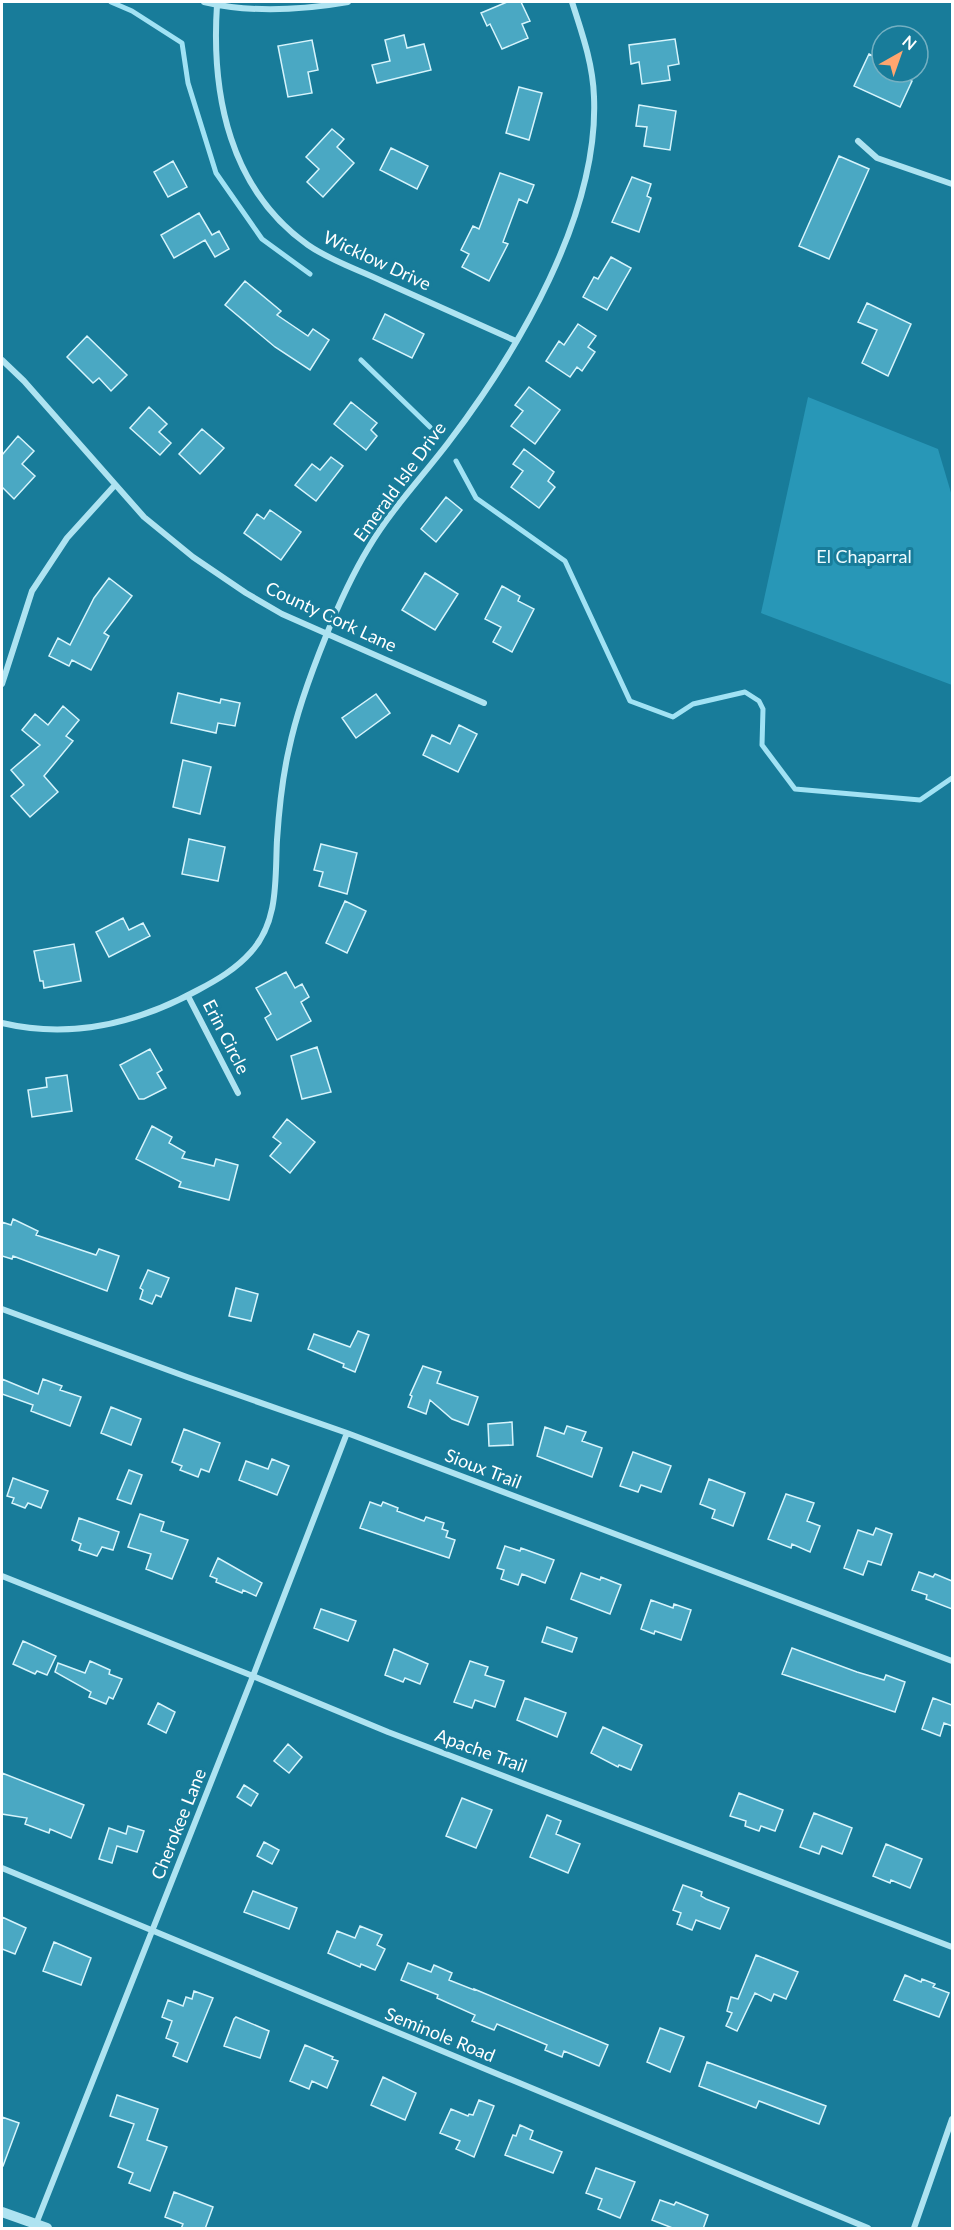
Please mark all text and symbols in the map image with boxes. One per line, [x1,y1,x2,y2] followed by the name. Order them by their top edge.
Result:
[870,24,930,84] north arrow
[899,31,921,53] text: N
[320,226,435,295] street label: Wicklow Drive
[348,417,450,546] street label: Emerald Isle Drive
[816,545,912,567] park label: El Chaparral
[262,576,400,656] street label: County Cork Lane
[199,996,255,1077] street label: Erin Circle
[442,1443,525,1493] street label: Sioux Trail
[432,1723,530,1777] street label: Apache Trail
[146,1765,210,1882] street label: Cherokee Lane
[382,2002,499,2066] street label: Seminole Road

